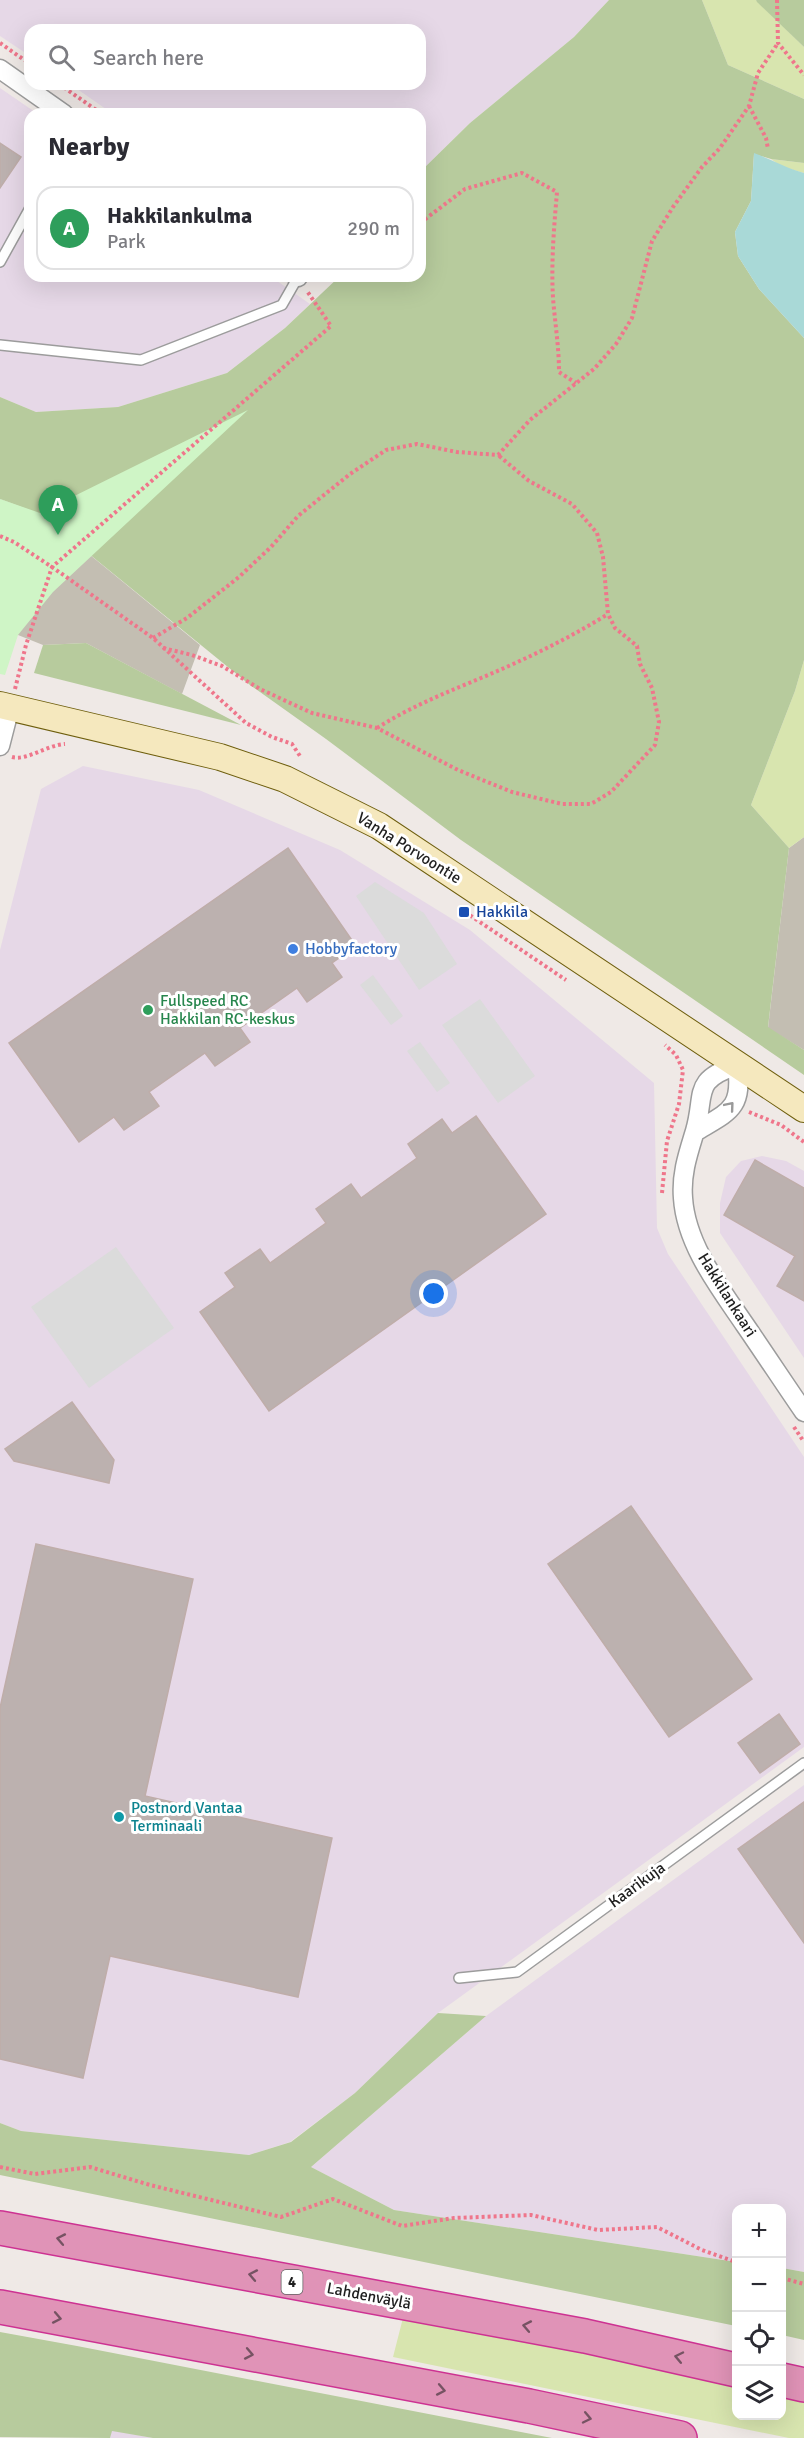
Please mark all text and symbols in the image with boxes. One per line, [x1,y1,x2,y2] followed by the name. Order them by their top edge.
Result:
[24,24,426,90] search box
[45,41,78,74] icon: search
[93,44,204,71] text: Search here
[48,131,129,163] text: Nearby
[107,202,252,229] text: Hakkilankulma
[63,216,76,241] text: A
[347,216,400,241] text: 290 m
[107,229,145,254] text: Park
[38,486,78,535] pin: A
[353,808,465,888] street label: Vanha Porvoontie
[476,902,528,922] place label: Hakkila
[457,905,471,919] marker: Hakkila
[305,939,398,959] place label: Hobbyfactory
[286,942,300,956] marker: Hobbyfactory
[160,991,295,1029] place label: Fullspeed RC Hakkilan RC-keskus
[141,1003,155,1017] marker: Fullspeed RC Hakkilan RC-keskus
[723,1102,734,1113] one-way arrow
[693,1249,761,1341] street label: Hakkilankaari
[419,1279,448,1308] your location
[131,1798,243,1836] place label: Postnord Vantaa Terminaali
[112,1810,126,1824] marker: Postnord Vantaa Terminaali
[605,1858,669,1912] street label: Kaarikuja
[732,2204,786,2420] map controls
[732,2204,786,2258] button: +
[56,2233,66,2246] one-way arrow
[732,2258,786,2312] button: −
[248,2269,258,2282] one-way arrow
[282,2270,302,2294] road number: 4
[325,2278,413,2314] street label: Lahdenväylä
[52,2311,62,2324] one-way arrow
[732,2312,786,2366] button: locate
[522,2320,532,2333] one-way arrow
[244,2347,254,2360] one-way arrow
[675,2352,685,2365] one-way arrow
[732,2366,786,2420] button: layers
[435,2383,445,2396] one-way arrow
[581,2411,591,2424] one-way arrow

